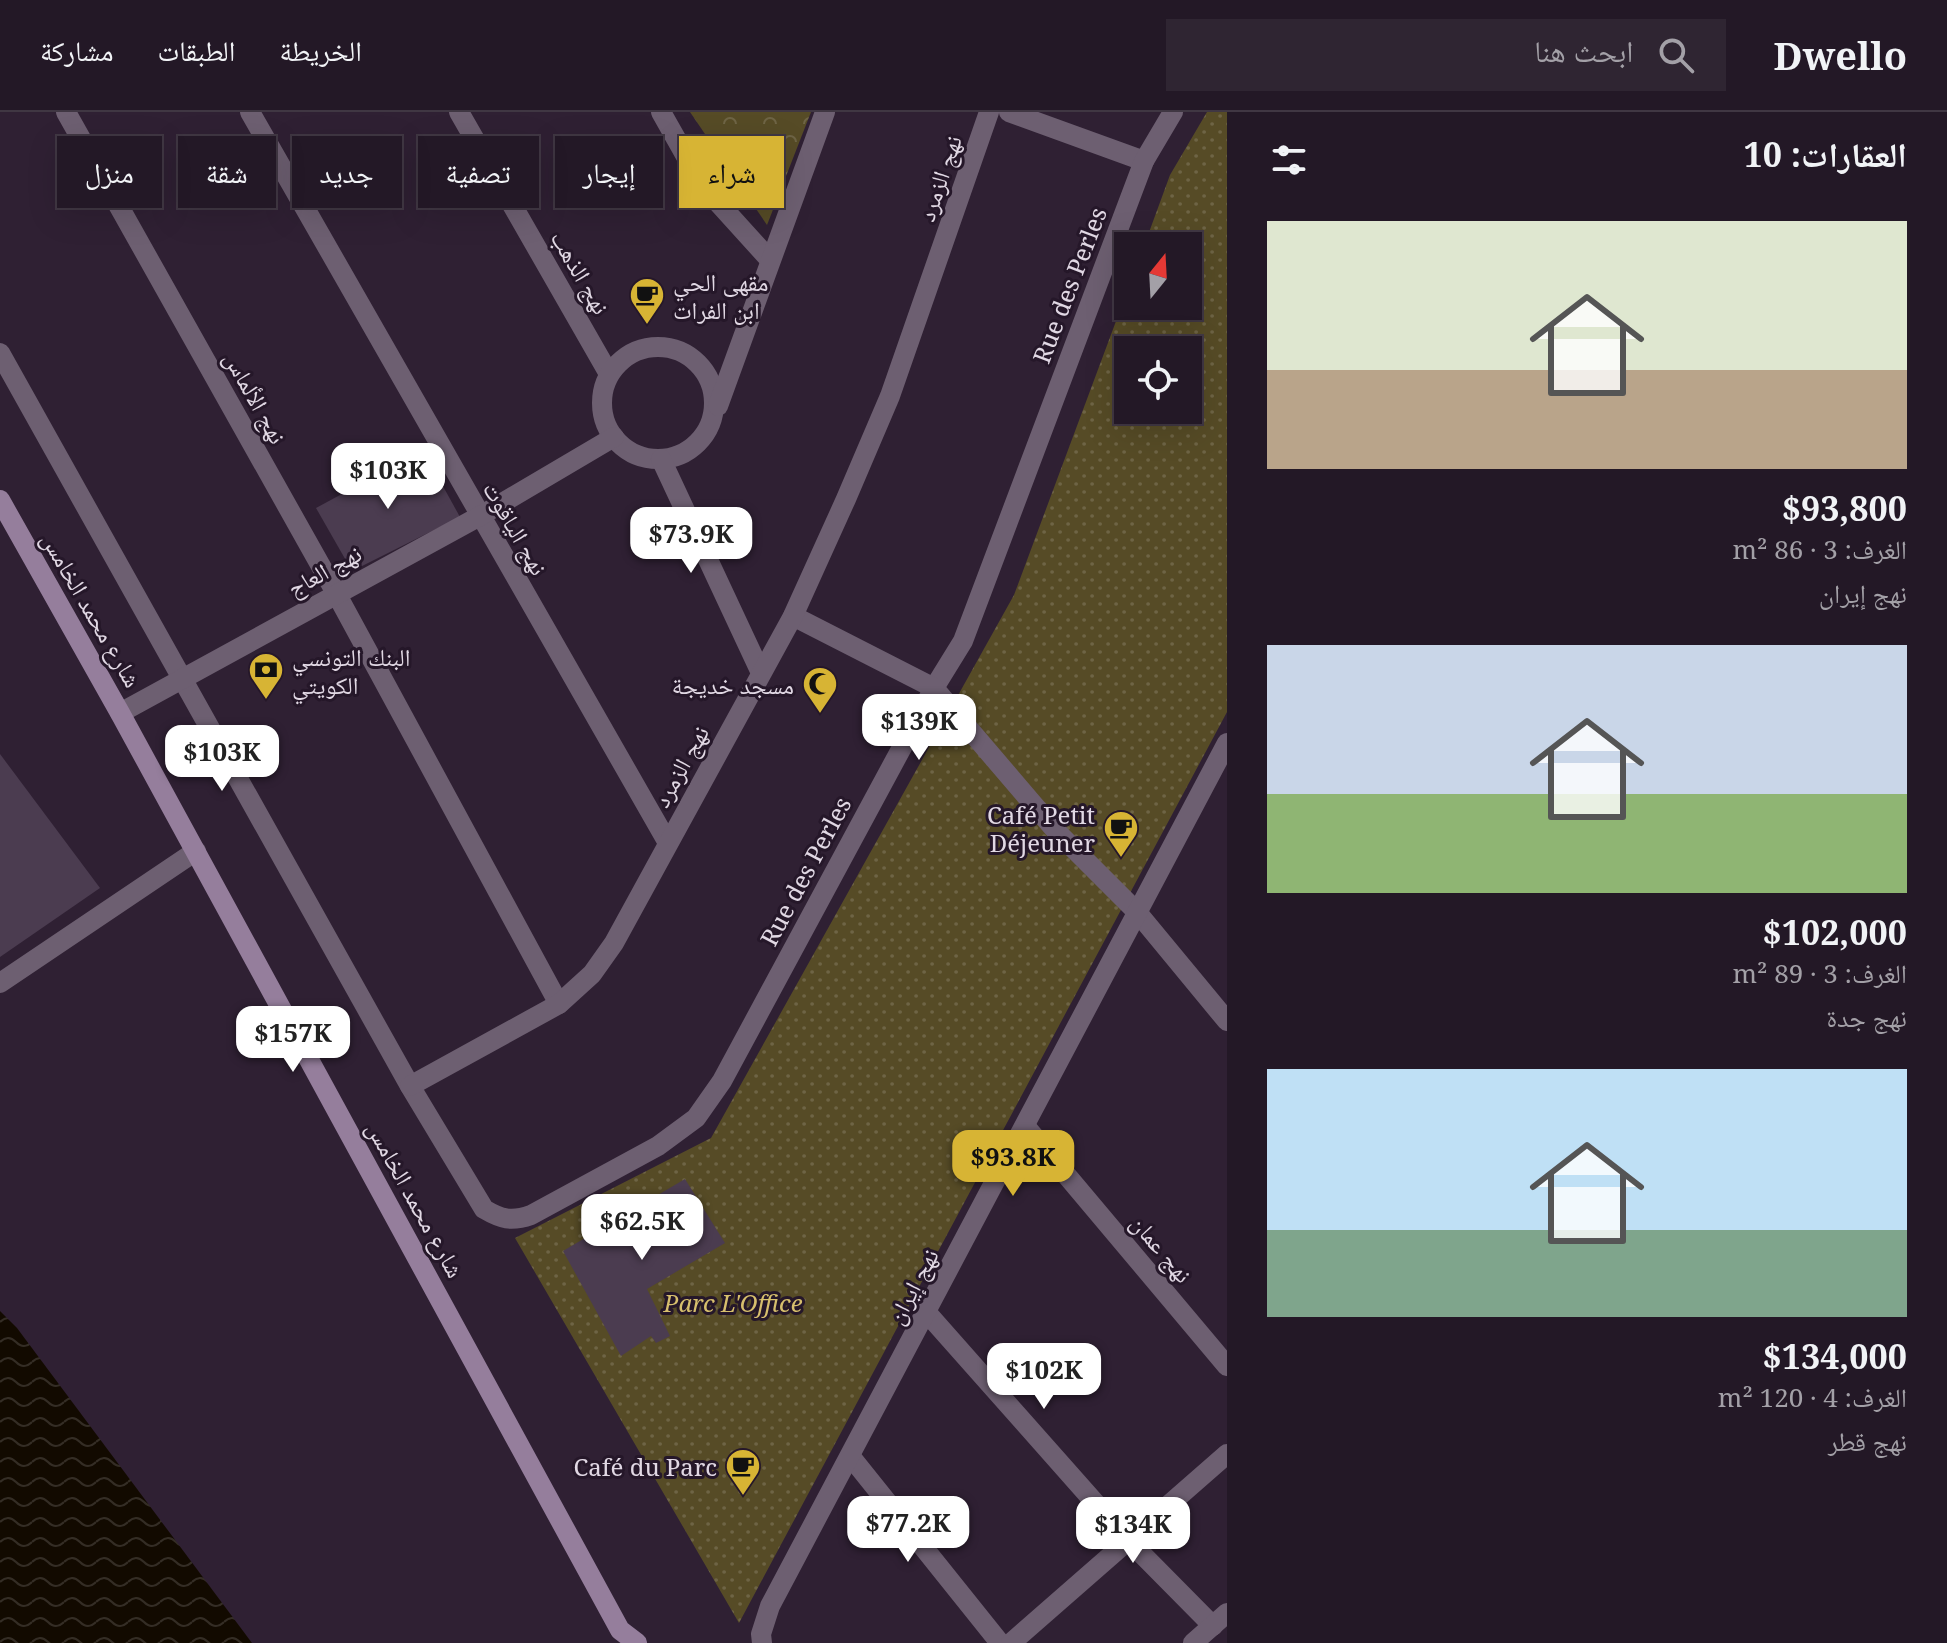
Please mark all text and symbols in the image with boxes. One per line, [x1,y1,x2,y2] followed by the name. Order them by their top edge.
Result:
[1166,19,1726,91] search box
[1774,29,1907,81] text: Dwello
[1534,30,1634,71] text: ابحث هنا
[40,31,114,69] text: مشاركة
[158,31,235,69] text: الطبقات
[279,31,362,69] text: الخريطة
[1654,33,1698,77] icon: search
[909,131,969,225] street label: نهج الزمرد
[1743,131,1907,177] text: العقارات: 10
[57,136,162,208] chip: منزل
[178,136,276,208] chip: شقة
[292,136,402,208] chip: جديد
[418,136,539,208] chip: تصفية
[555,136,663,208] chip: إيجار
[679,136,784,208] chip: شراء
[1267,138,1311,182] icon: filters
[1024,202,1114,368] street label: Rue des Perles
[544,224,618,320] street label: نهج الذهب
[1114,232,1202,320] north arrow
[1114,232,1202,424] map controls
[673,265,768,326] place label: مقهى الحي ابن الفرات
[1515,273,1659,417] icon: home
[628,276,666,326] cafe icon: مقهى الحي ابن الفرات
[1114,336,1202,424] button: locate
[217,345,295,449] street label: نهج الألماس
[332,443,444,511] pin: $103K
[349,451,427,487] text: $103K
[476,475,556,581] street label: نهج الياقوت
[1782,485,1907,531] text: $93,800
[626,507,756,575] pin: $73.9K
[648,515,734,551] text: $73.9K
[34,525,150,693] street label: شارع محمد الخامس
[1732,531,1907,567] text: الغرف: 3 · 86 m²
[281,536,367,604] street label: نهج العاج
[1819,575,1907,611] text: نهج إيران
[292,640,410,705] place label: البنك التونسي الكويتي
[247,651,285,701] bank icon: البنك التونسي الكويتي
[801,665,839,715] mosque icon: مسجد خديجة
[672,668,794,701] place label: مسجد خديجة
[863,694,975,762] pin: $139K
[1515,697,1659,841] icon: home
[880,702,958,738] text: $139K
[644,719,716,813] street label: نهج الزمرد
[166,725,278,793] pin: $103K
[183,733,261,769] text: $103K
[752,791,858,951] street label: Rue des Perles
[987,798,1095,859] place label: Café Petit Déjeuner
[1102,809,1140,859] cafe icon: Café Petit Déjeuner
[1763,909,1907,955] text: $102,000
[1732,955,1907,991] text: الغرف: 3 · 89 m²
[1826,999,1907,1035] text: نهج جدة
[237,1006,349,1074] pin: $157K
[254,1014,332,1050] text: $157K
[359,1115,473,1283] street label: شارع محمد الخامس
[1515,1121,1659,1265] icon: home
[948,1130,1078,1198] pin: $93.8K
[970,1138,1056,1174] text: $93.8K
[577,1194,707,1262] pin: $62.5K
[599,1202,685,1238] text: $62.5K
[1124,1207,1200,1289] street label: نهج عمان
[878,1242,946,1330] street label: نهج إيران
[663,1286,803,1319] park label: Parc L'Office
[1763,1333,1907,1379] text: $134,000
[988,1343,1100,1411] pin: $102K
[1005,1351,1083,1387] text: $102K
[1718,1379,1907,1415] text: الغرف: 4 · 120 m²
[1828,1423,1907,1459] text: نهج قطر
[724,1447,762,1497] cafe icon: Café du Parc
[573,1450,717,1483] place label: Café du Parc
[843,1496,973,1564] pin: $77.2K
[1077,1497,1189,1565] pin: $134K
[865,1504,951,1540] text: $77.2K
[1094,1505,1172,1541] text: $134K

